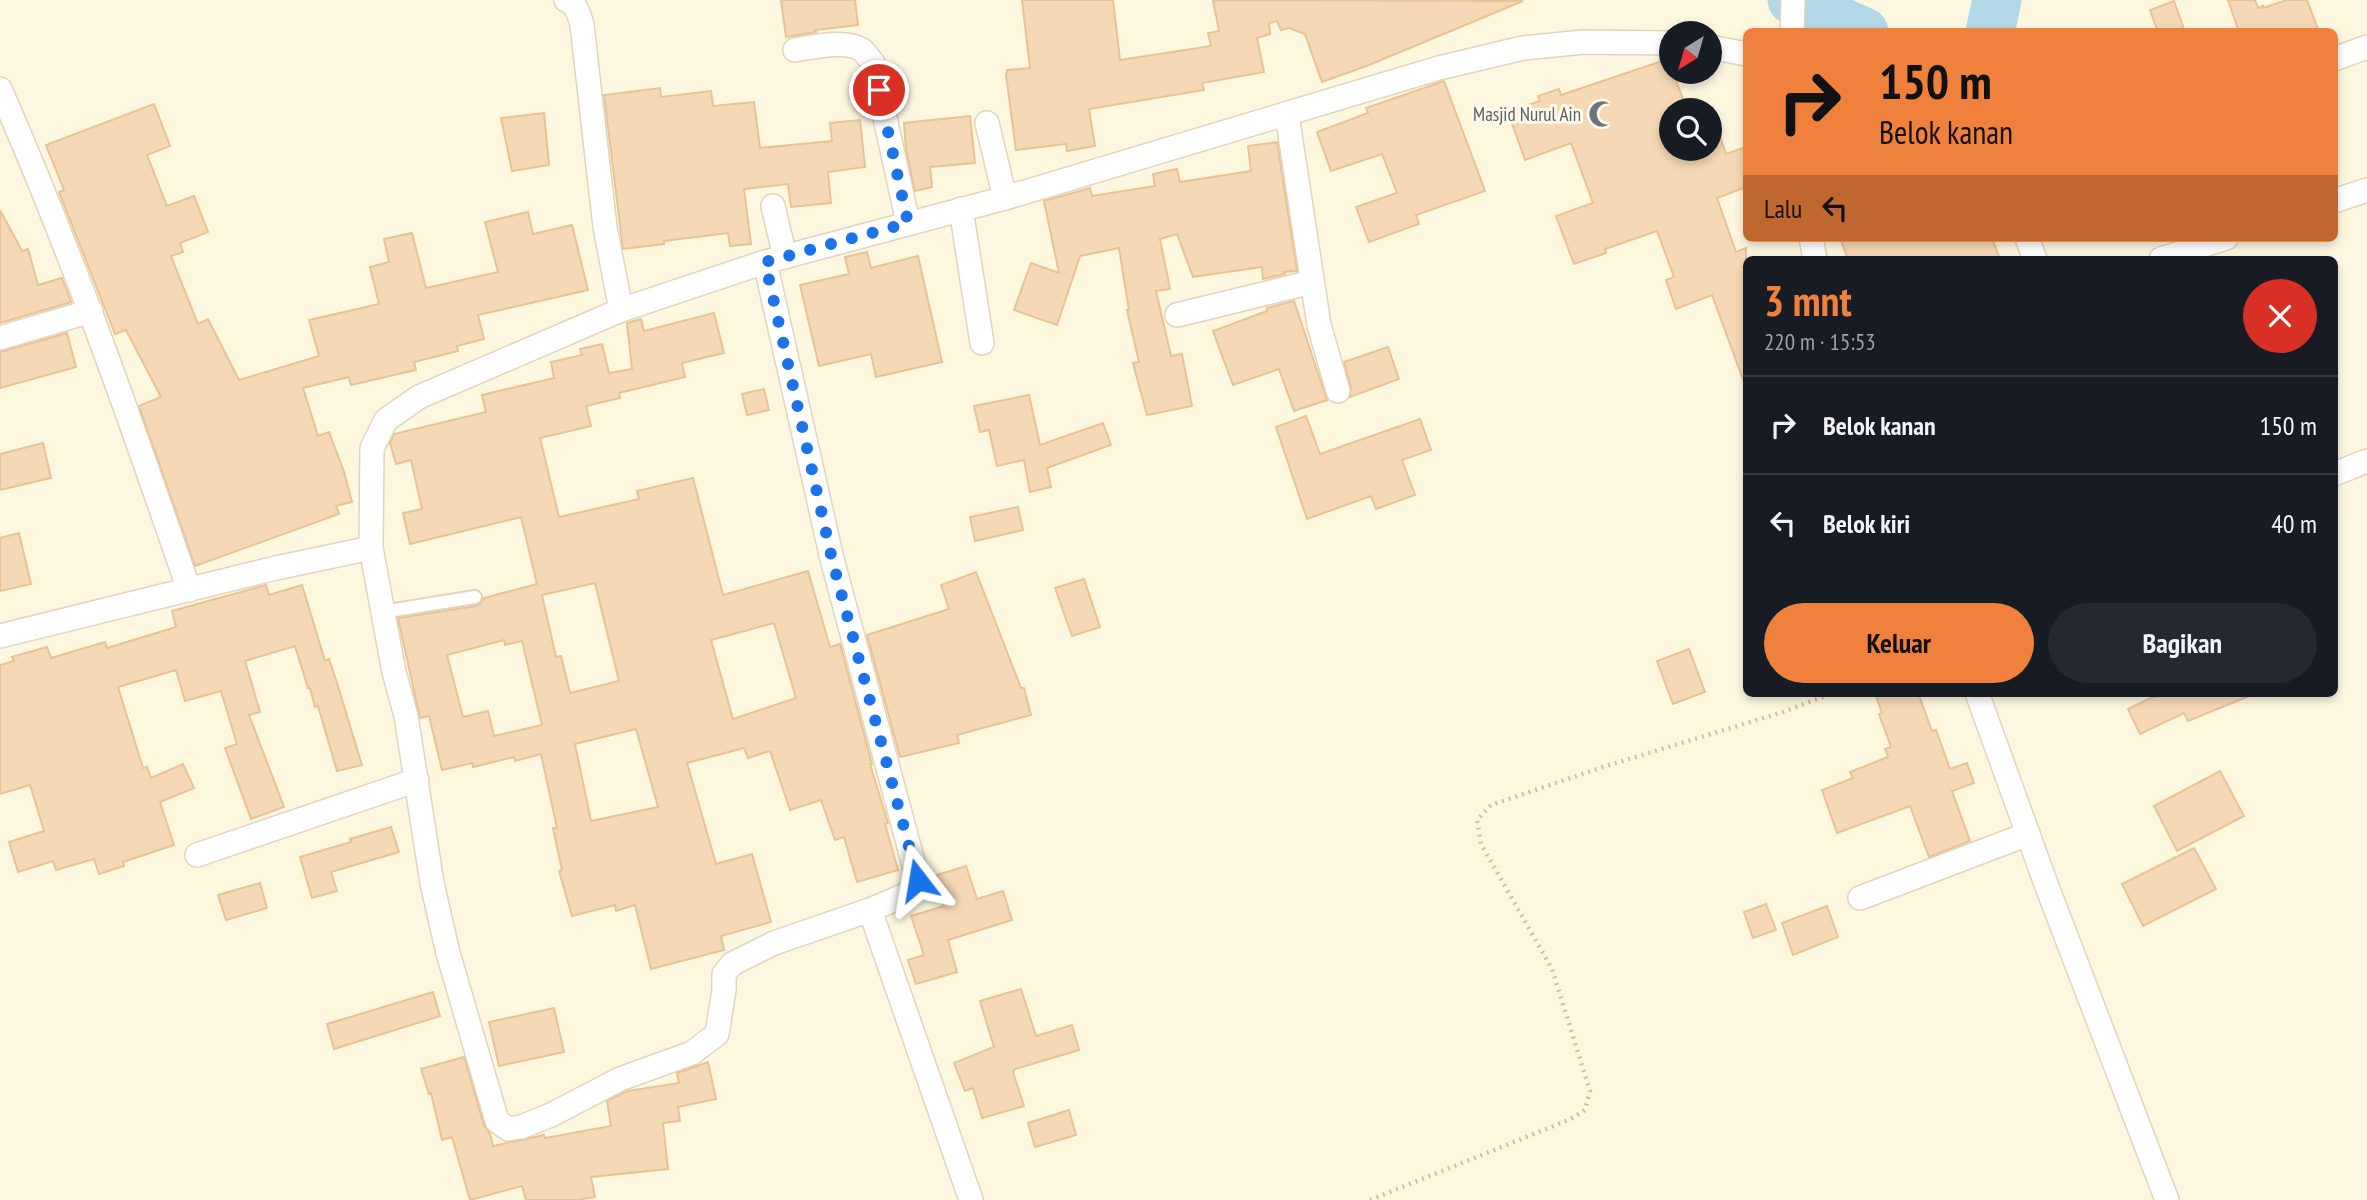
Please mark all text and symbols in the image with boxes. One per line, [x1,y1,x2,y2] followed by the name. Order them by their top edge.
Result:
[1659,21,1722,84] north arrow
[1659,21,1722,161] map controls
[1879,49,1992,113] text: 150 m
[1764,56,1855,147] icon: right
[849,60,909,120] pin
[860,71,898,109] icon: arrive
[1659,98,1722,161] button: search
[1587,99,1617,129] mosque icon: Masjid Nurul Ain
[1473,102,1581,126] place label: Masjid Nurul Ain
[1879,111,2013,153] text: Belok kanan
[1816,189,1854,227] icon: left
[1764,192,1802,225] text: Lalu
[1764,273,1852,328] text: 3 mnt
[2243,279,2317,353] button: close
[1764,327,1876,356] text: 220 m · 15:53
[1764,406,1802,444] icon: right
[1823,409,1936,442] text: Belok kanan
[2259,409,2317,442] text: 150 m
[1764,504,1802,542] icon: left
[1823,507,1910,540] text: Belok kiri
[2271,507,2317,540] text: 40 m
[1764,603,2034,683] button: Keluar
[2048,603,2317,683] button: Bagikan
[881,843,955,917] position arrow

